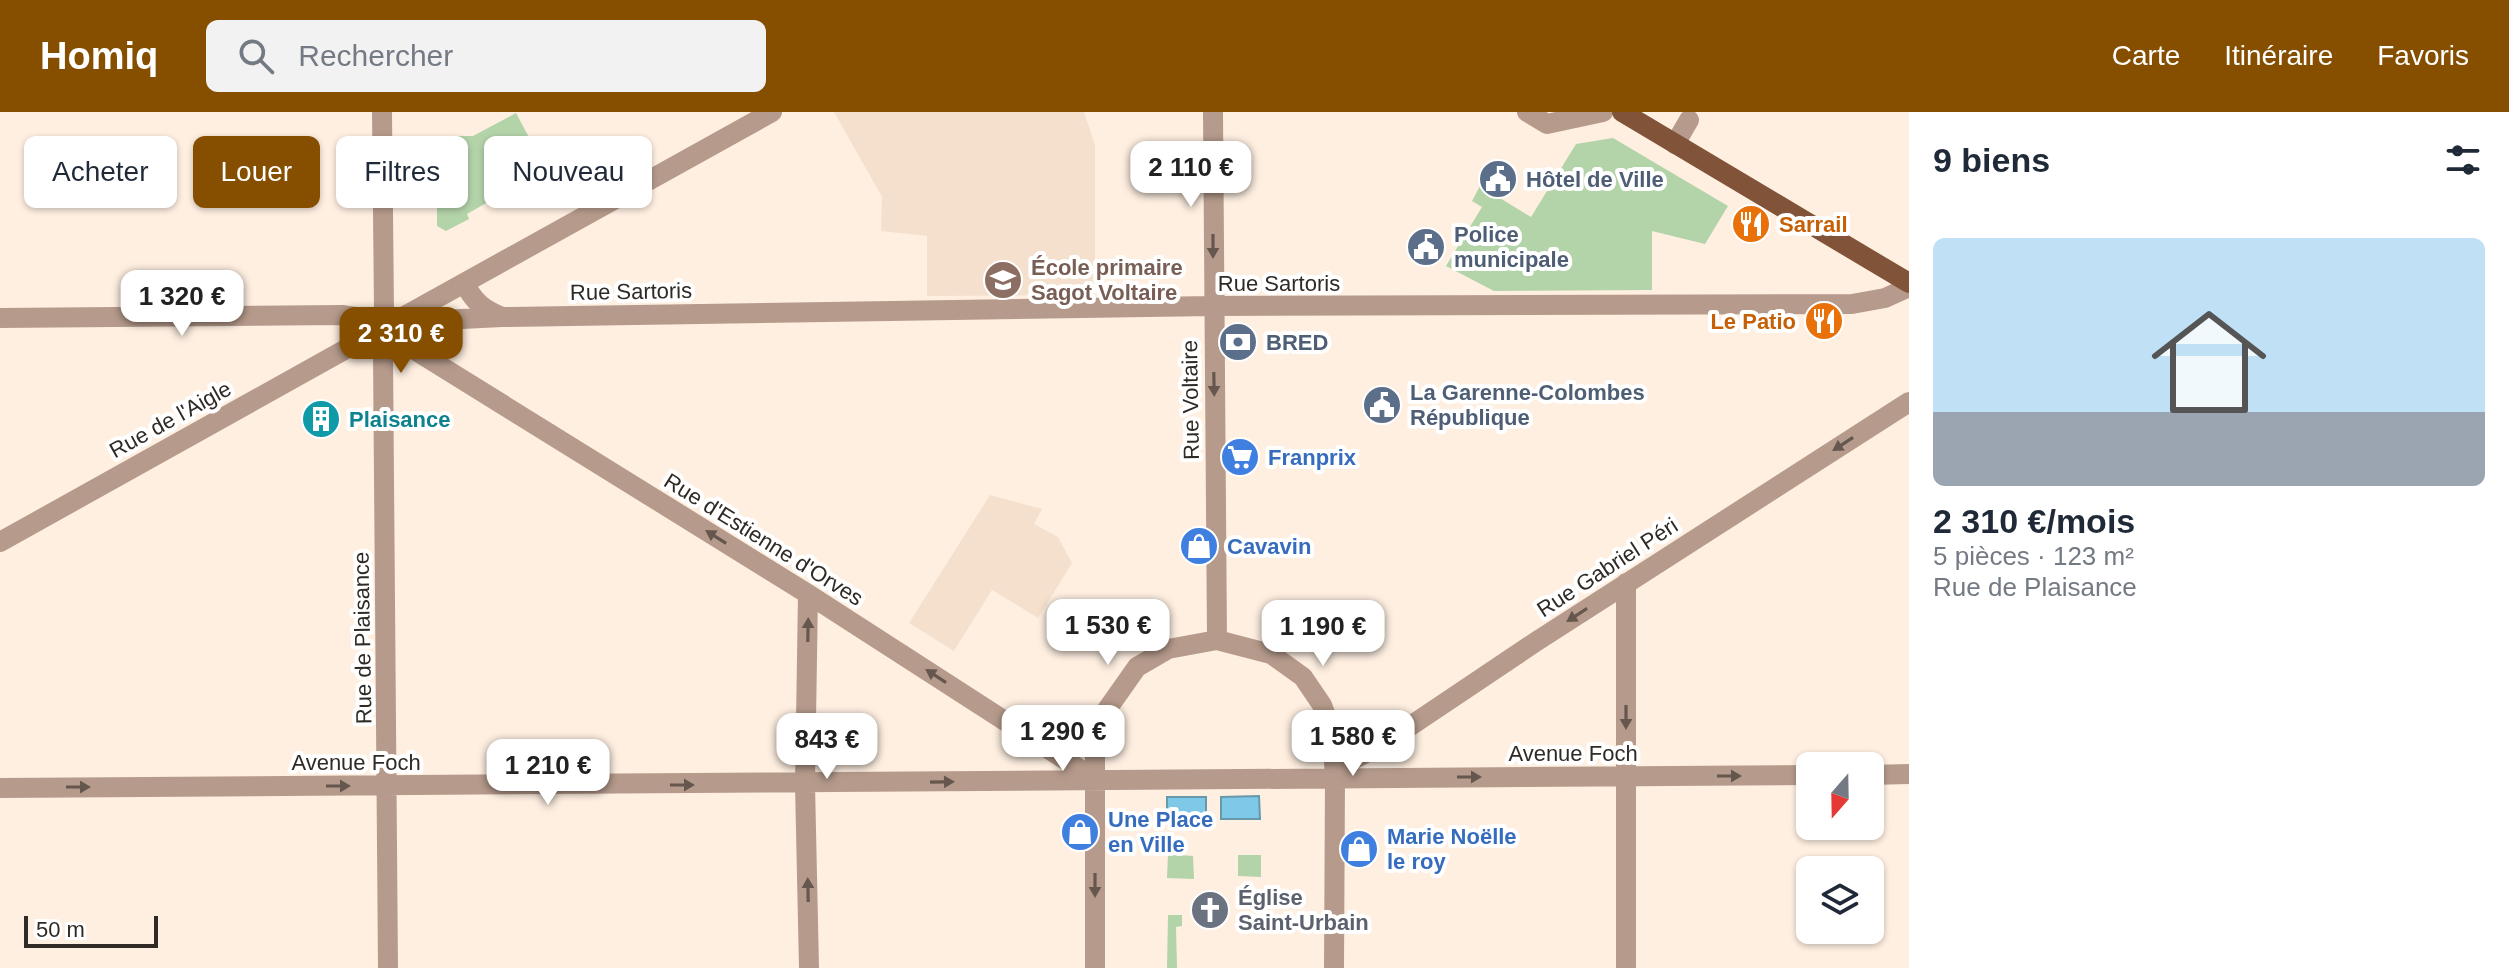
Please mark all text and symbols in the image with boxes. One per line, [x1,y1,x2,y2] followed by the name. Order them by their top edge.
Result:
[206,20,766,92] search box
[234,34,278,78] icon: search
[40,35,158,77] text: Homiq
[298,39,453,72] text: Rechercher
[2112,40,2180,71] text: Carte
[2224,40,2333,71] text: Itinéraire
[2377,40,2469,71] text: Favoris
[24,136,177,208] chip: Acheter
[193,136,320,208] chip: Louer
[336,136,468,208] chip: Filtres
[484,136,652,208] chip: Nouveau
[2441,138,2485,182] icon: filters
[1117,141,1265,209] pin: 2 110 €
[1933,141,2050,179] text: 9 biens
[1148,152,1234,182] text: 2 110 €
[1477,158,1519,200] public building icon: Hôtel de Ville
[1526,167,1664,192] place label: Hôtel de Ville
[1730,203,1772,245] restaurant icon: Sarrail
[1779,212,1848,237] place label: Sarrail
[1454,222,1569,272] place label: Police municipale
[1405,226,1447,268] public building icon: Police municipale
[1207,234,1219,259] one-way arrow
[1031,255,1183,305] place label: École primaire Sagot Voltaire
[982,259,1024,301] school or university icon: École primaire Sagot Voltaire
[108,270,256,338] pin: 1 320 €
[1218,271,1340,296] street label: Rue Sartoris
[570,278,692,305] street label: Rue Sartoris
[139,281,225,311] text: 1 320 €
[2137,290,2281,434] icon: home
[1803,300,1845,342] restaurant icon: Le Patio
[327,307,475,375] pin: 2 310 €
[1710,309,1796,334] place label: Le Patio
[358,318,444,348] text: 2 310 €
[1217,321,1259,363] bank icon: BRED
[1266,330,1328,355] place label: BRED
[1177,340,1204,460] street label: Rue Voltaire
[1208,372,1220,397] one-way arrow
[105,376,235,463] street label: Rue de l'Aigle
[1410,380,1645,430] place label: La Garenne-Colombes République
[1361,384,1403,426] public building icon: La Garenne-Colombes République
[300,398,342,440] building icon: Plaisance
[349,407,451,432] place label: Plaisance
[1219,436,1261,478] supermarket icon: Franprix
[1832,437,1854,451] one-way arrow
[1268,445,1357,470] place label: Franprix
[660,468,868,611] street label: Rue d'Estienne d'Orves
[1933,502,2135,540] text: 2 310 €/mois
[1532,513,1682,622] street label: Rue Gabriel Péri
[1178,525,1220,567] shop icon: Cavavin
[705,530,727,544] one-way arrow
[1227,534,1311,559] place label: Cavavin
[1933,541,2134,571] text: 5 pièces · 123 m²
[348,552,377,724] street label: Rue de Plaisance
[1933,572,2137,602] text: Rue de Plaisance
[1034,599,1182,667] pin: 1 530 €
[1249,600,1397,668] pin: 1 190 €
[1566,607,1588,621] one-way arrow
[1065,610,1151,640] text: 1 530 €
[1280,611,1366,641] text: 1 190 €
[802,617,814,642] one-way arrow
[925,669,947,684] one-way arrow
[989,705,1137,773] pin: 1 290 €
[1620,705,1632,730] one-way arrow
[1279,710,1427,778] pin: 1 580 €
[771,713,883,781] pin: 843 €
[1020,716,1106,746] text: 1 290 €
[1310,721,1396,751] text: 1 580 €
[794,724,860,754] text: 843 €
[474,739,622,807] pin: 1 210 €
[1508,741,1638,766] street label: Avenue Foch
[291,750,421,775] street label: Avenue Foch
[505,750,591,780] text: 1 210 €
[1796,752,1884,840] north arrow
[1796,752,1884,944] map controls
[1717,769,1742,782] one-way arrow
[1457,771,1482,783] one-way arrow
[930,776,955,788] one-way arrow
[670,778,695,791] one-way arrow
[326,780,351,792] one-way arrow
[66,781,91,793] one-way arrow
[1108,807,1213,857] place label: Une Place en Ville
[1059,811,1101,853] shop icon: Une Place en Ville
[1387,824,1517,874] place label: Marie Noëlle le roy
[1338,828,1380,870] shop icon: Marie Noëlle le roy
[1796,856,1884,944] button: layers
[1089,873,1101,898] one-way arrow
[801,877,814,902] one-way arrow
[1238,885,1369,935] place label: Église Saint-Urbain
[1189,889,1231,931] church icon: Église Saint-Urbain
[24,912,158,948] scale bar
[36,917,85,942] text: 50 m

